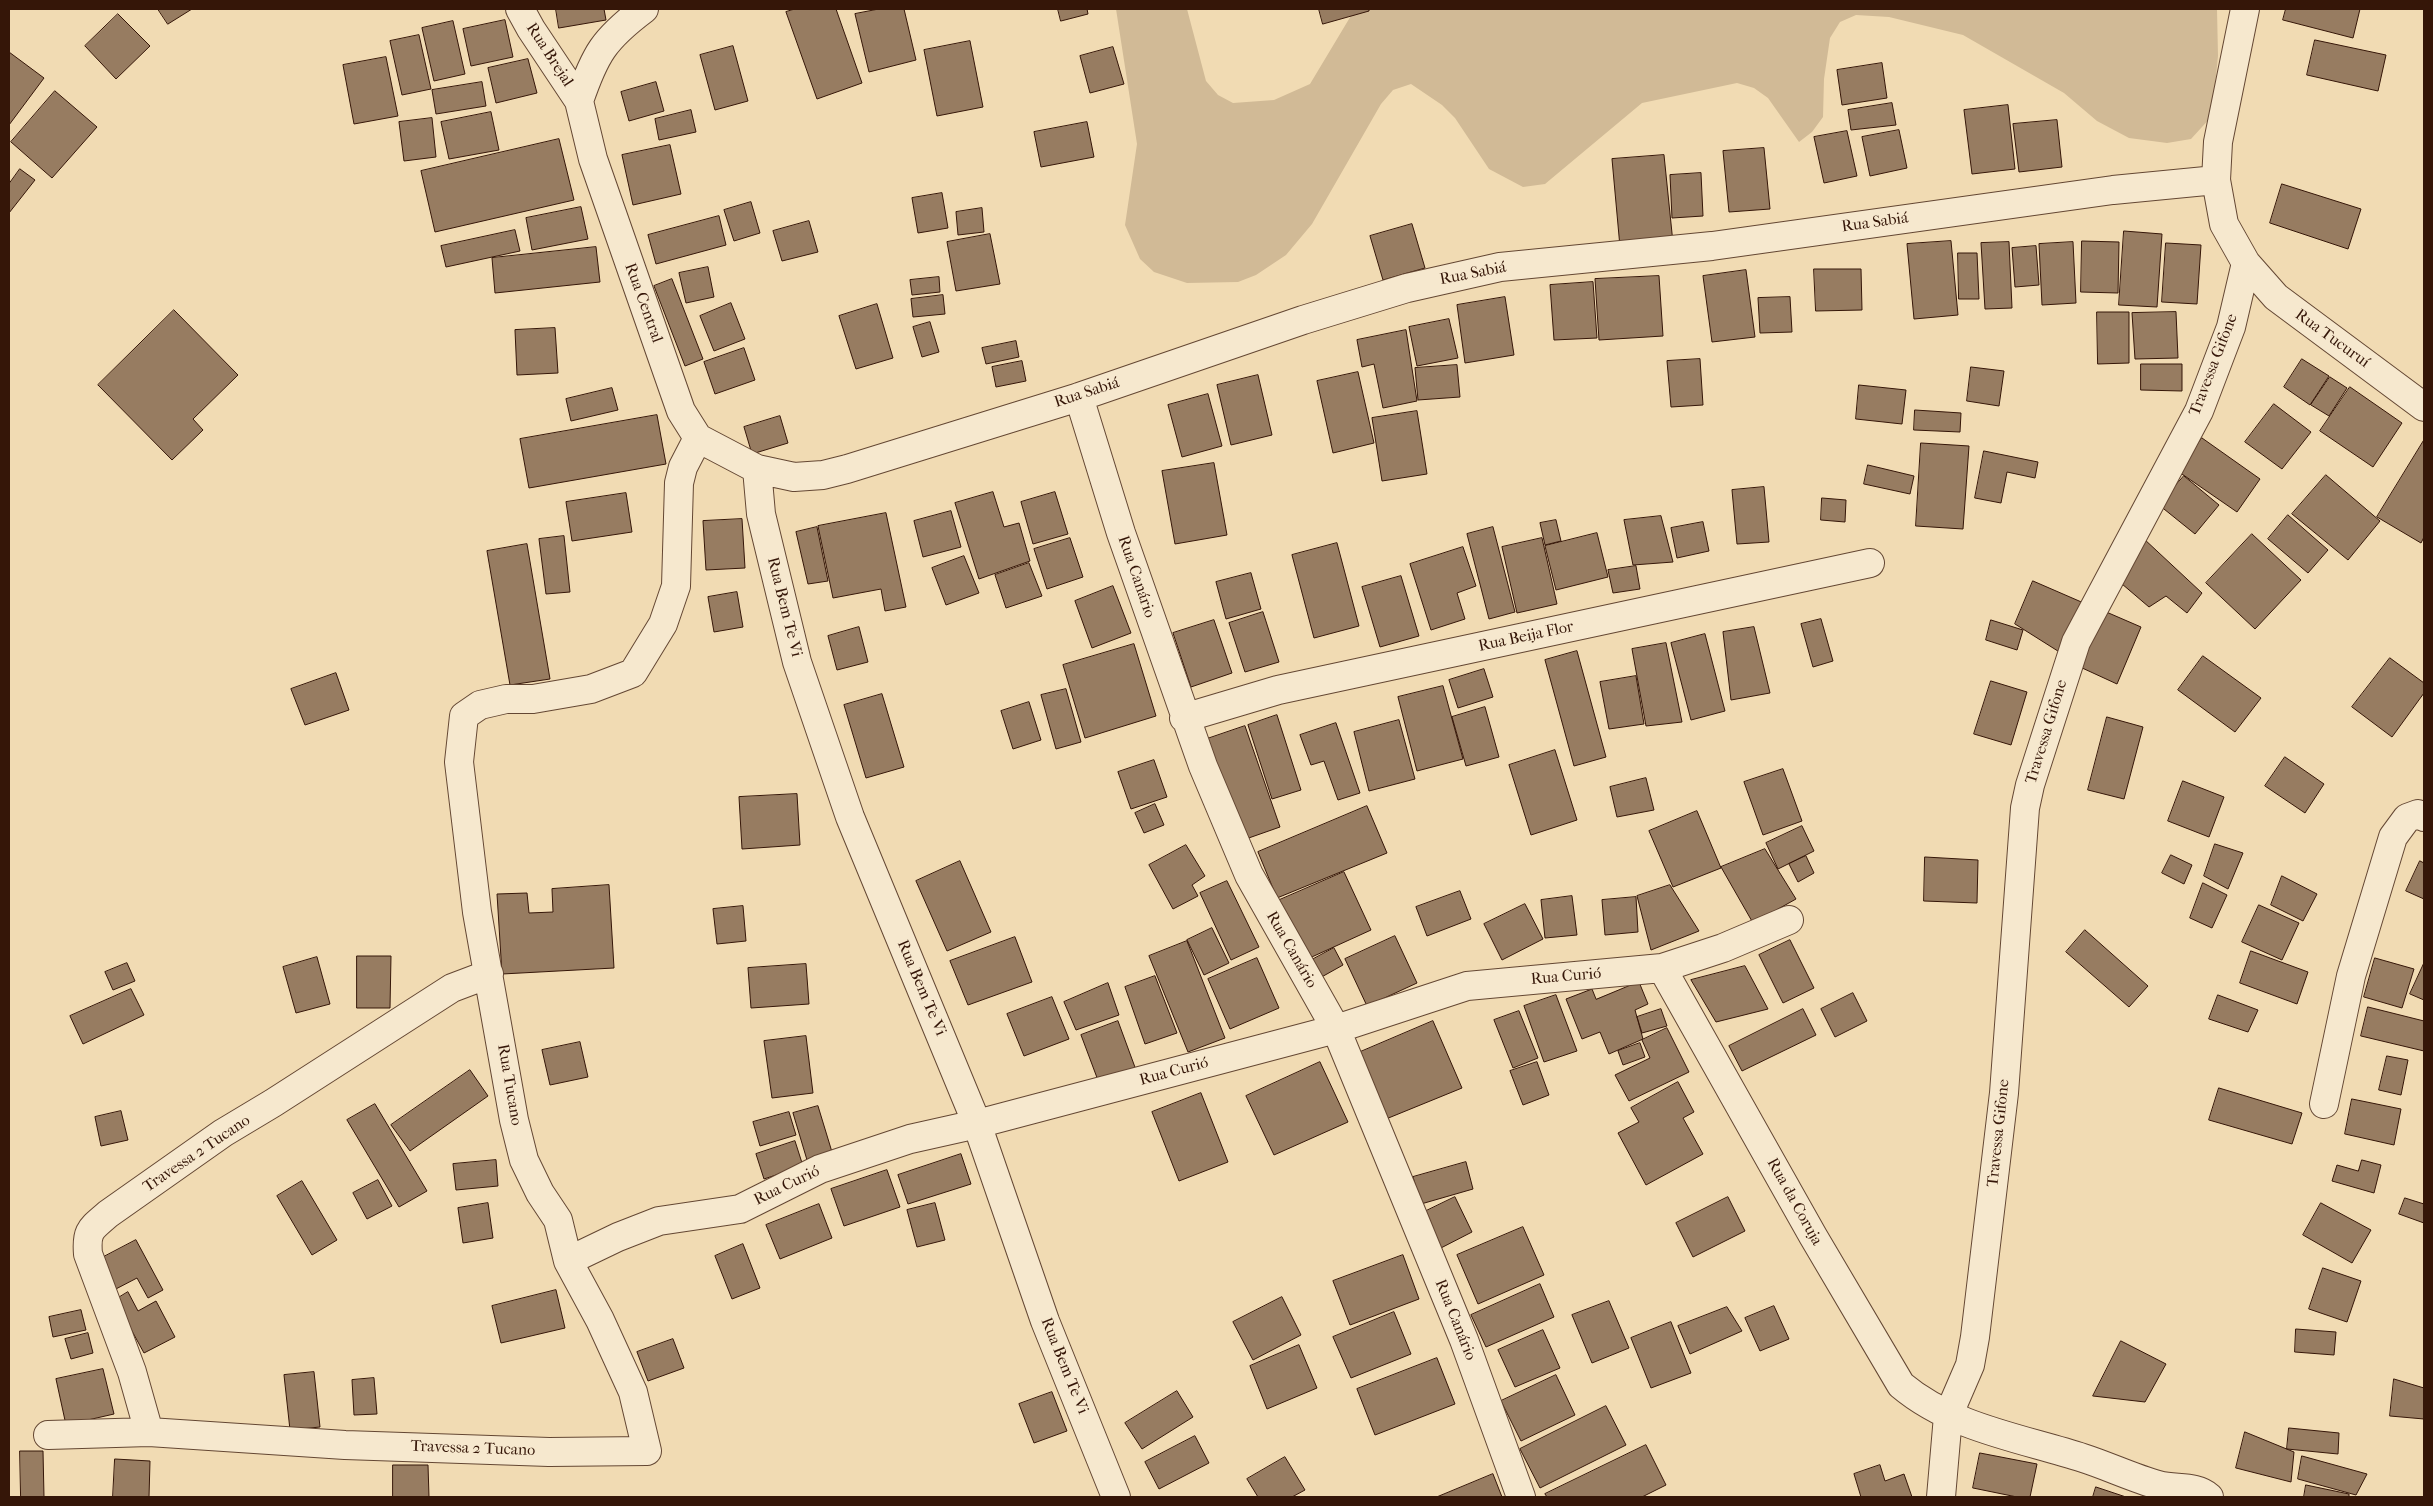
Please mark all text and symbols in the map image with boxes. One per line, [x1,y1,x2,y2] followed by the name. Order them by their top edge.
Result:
[521,20,577,90] street label: Rua Brejal
[1840,209,1910,237] street label: Rua Sabiá
[1438,258,1508,290] street label: Rua Sabiá
[620,261,666,345] street label: Rua Central
[2291,306,2373,372] street label: Rua Tucuruí
[2186,311,2242,419] street label: Travessa Gifone
[1052,373,1122,413] street label: Rua Sabiá
[1113,533,1159,621] street label: Rua Canário
[762,555,806,659] street label: Rua Bem Te Vi
[1477,618,1575,656] street label: Rua Beija Flor
[2022,678,2072,786] street label: Travessa Gifone
[1261,908,1321,992] street label: Rua Canário
[892,937,950,1039] street label: Rua Bem Te Vi
[1530,964,1602,990] street label: Rua Curió
[492,1043,526,1127] street label: Rua Tucano
[1137,1054,1211,1090] street label: Rua Curió
[1984,1078,2014,1188] street label: Travessa Gifone
[140,1111,254,1197] street label: Travessa 2 Tucano
[1762,1155,1826,1249] street label: Rua da Coruja
[751,1162,823,1210] street label: Rua Curió
[1430,1277,1480,1363] street label: Rua Canário
[1036,1315,1092,1417] street label: Rua Bem Te Vi
[410,1437,536,1461] street label: Travessa 2 Tucano

